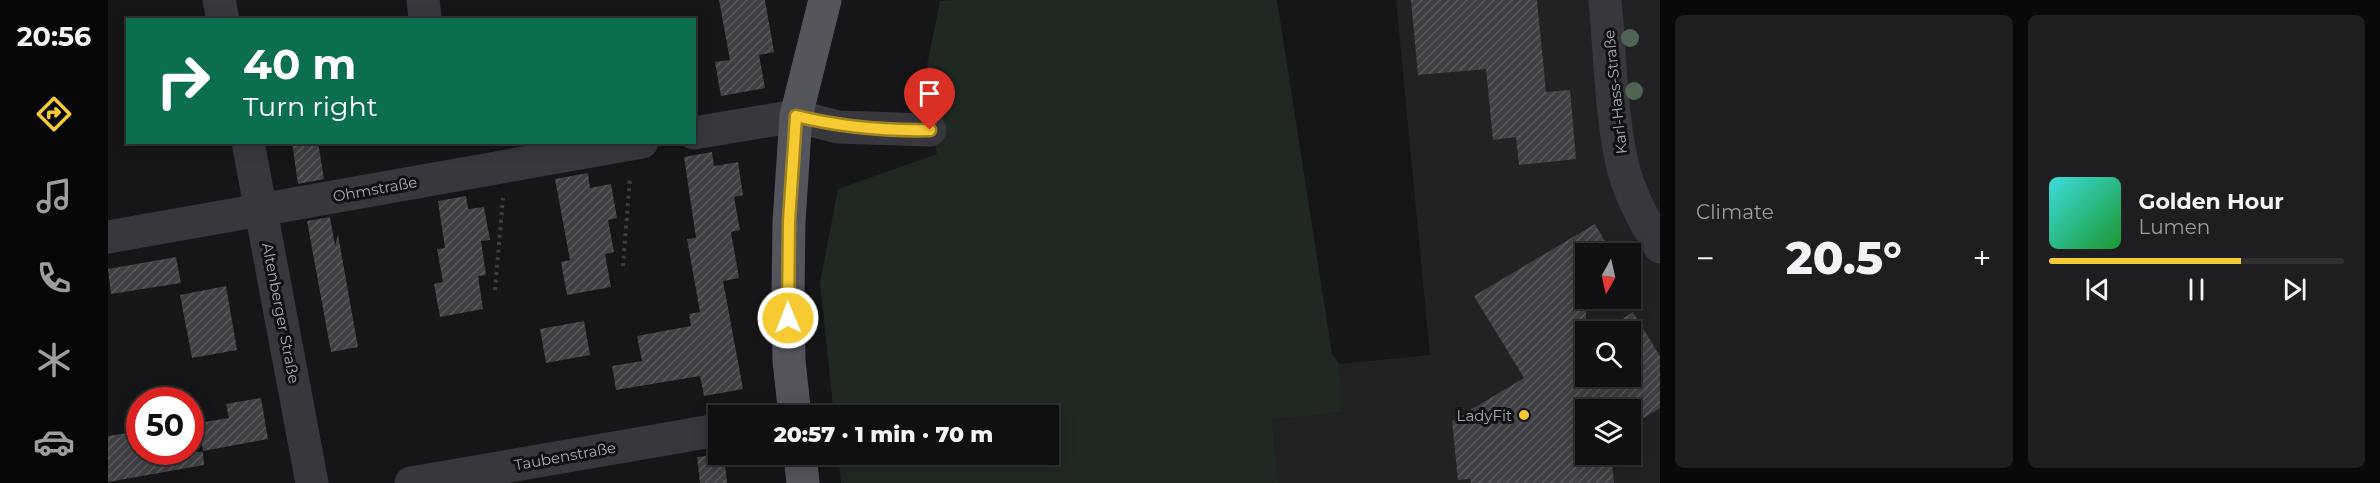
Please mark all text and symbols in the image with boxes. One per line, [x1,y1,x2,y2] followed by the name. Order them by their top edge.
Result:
[17,20,91,53] text: 20:56
[1599,29,1631,155] street label: Karl-Hass-Straße
[243,38,356,90] text: 40 m
[144,42,222,120] icon: right
[904,68,955,130] pin
[913,77,946,110] icon: arrive
[243,90,378,123] text: Turn right
[33,93,75,135] icon: directions
[331,172,419,206] street label: Ohmstraße
[33,175,75,217] icon: music
[2139,188,2284,215] text: Golden Hour
[1696,200,1774,224] text: Climate
[2139,215,2210,239] text: Lumen
[1786,230,1902,285] text: 20.5°
[1696,238,1715,278] text: −
[1973,238,1992,278] text: +
[258,241,304,385] street label: Altenberger Straße
[1575,243,1641,309] north arrow
[1575,243,1641,465] map controls
[33,257,75,299] icon: phone
[2081,273,2114,306] icon: previous
[2180,273,2213,306] icon: pause
[2278,273,2311,306] icon: next
[756,286,820,350] position arrow
[1575,321,1641,387] button: search
[33,339,75,381] icon: climate
[126,387,204,465] speed limit sign: 50
[1575,399,1641,465] button: layers
[1457,406,1512,425] place label: LadyFit
[1517,408,1531,422] marker: LadyFit
[33,421,75,463] icon: car
[774,421,993,448] text: 20:57 · 1 min · 70 m
[513,438,617,474] street label: Taubenstraße

